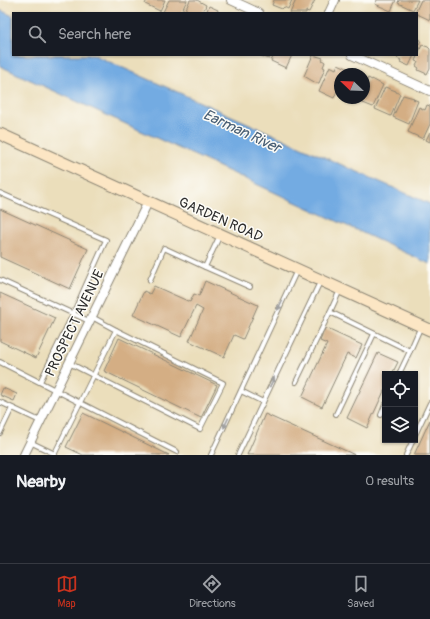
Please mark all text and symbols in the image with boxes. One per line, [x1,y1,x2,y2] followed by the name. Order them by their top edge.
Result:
[12,12,418,56] search box
[26,23,48,45] icon: search
[58,25,131,44] text: Search here
[334,68,370,104] north arrow
[200,105,285,158] water label: Earman River
[176,193,266,246] street label: GARDEN ROAD
[41,267,108,379] street label: PROSPECT AVENUE
[277,299,283,311] one-way arrow
[382,371,418,443] map controls
[382,371,418,407] button: locate
[269,376,275,387] one-way arrow
[382,407,418,443] button: layers
[223,417,229,428] one-way arrow
[16,471,65,492] text: Nearby
[365,473,414,489] text: 0 results
[56,573,78,610] tab: Map
[189,573,236,610] tab: Directions
[347,573,374,610] tab: Saved

